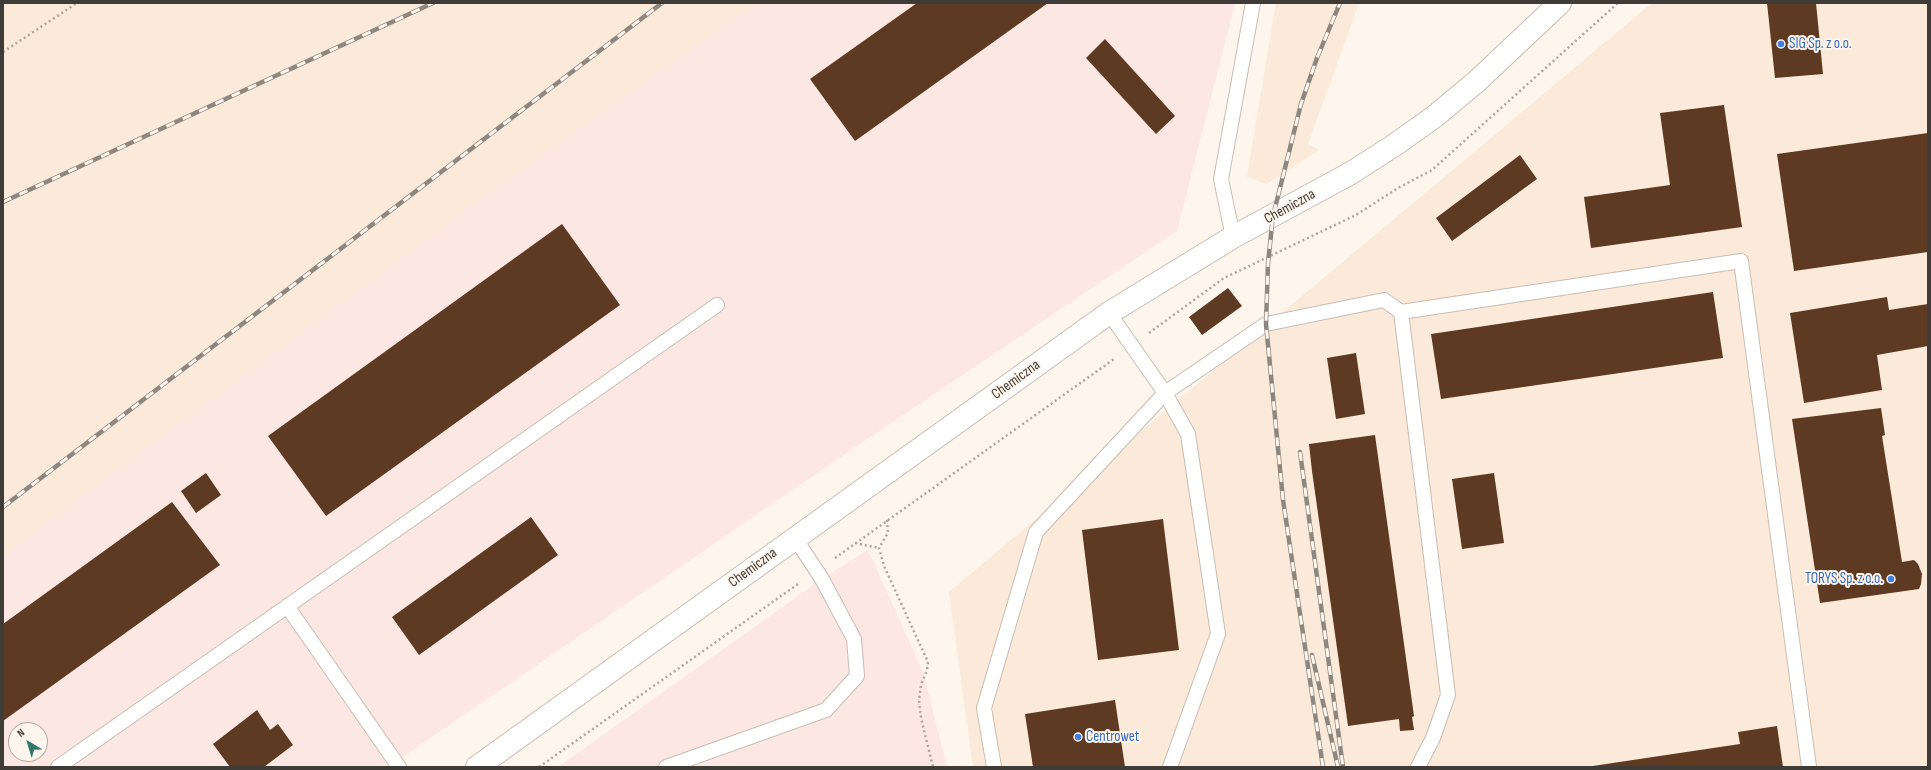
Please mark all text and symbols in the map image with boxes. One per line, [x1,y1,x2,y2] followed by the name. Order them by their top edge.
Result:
[1789,35,1852,53] place label: SIG Sp. z o.o.
[1776,39,1786,49] marker: SIG Sp. z o.o.
[1261,186,1319,228] street label: Chemiczna
[988,356,1044,404] street label: Chemiczna
[725,544,781,592] street label: Chemiczna
[1805,570,1883,588] place label: TORYS Sp. z o.o.
[1886,574,1896,584] marker: TORYS Sp. z o.o.
[8,722,48,762] north arrow
[15,726,27,740] text: N
[1086,728,1139,746] place label: Centrowet
[1073,732,1083,742] marker: Centrowet

